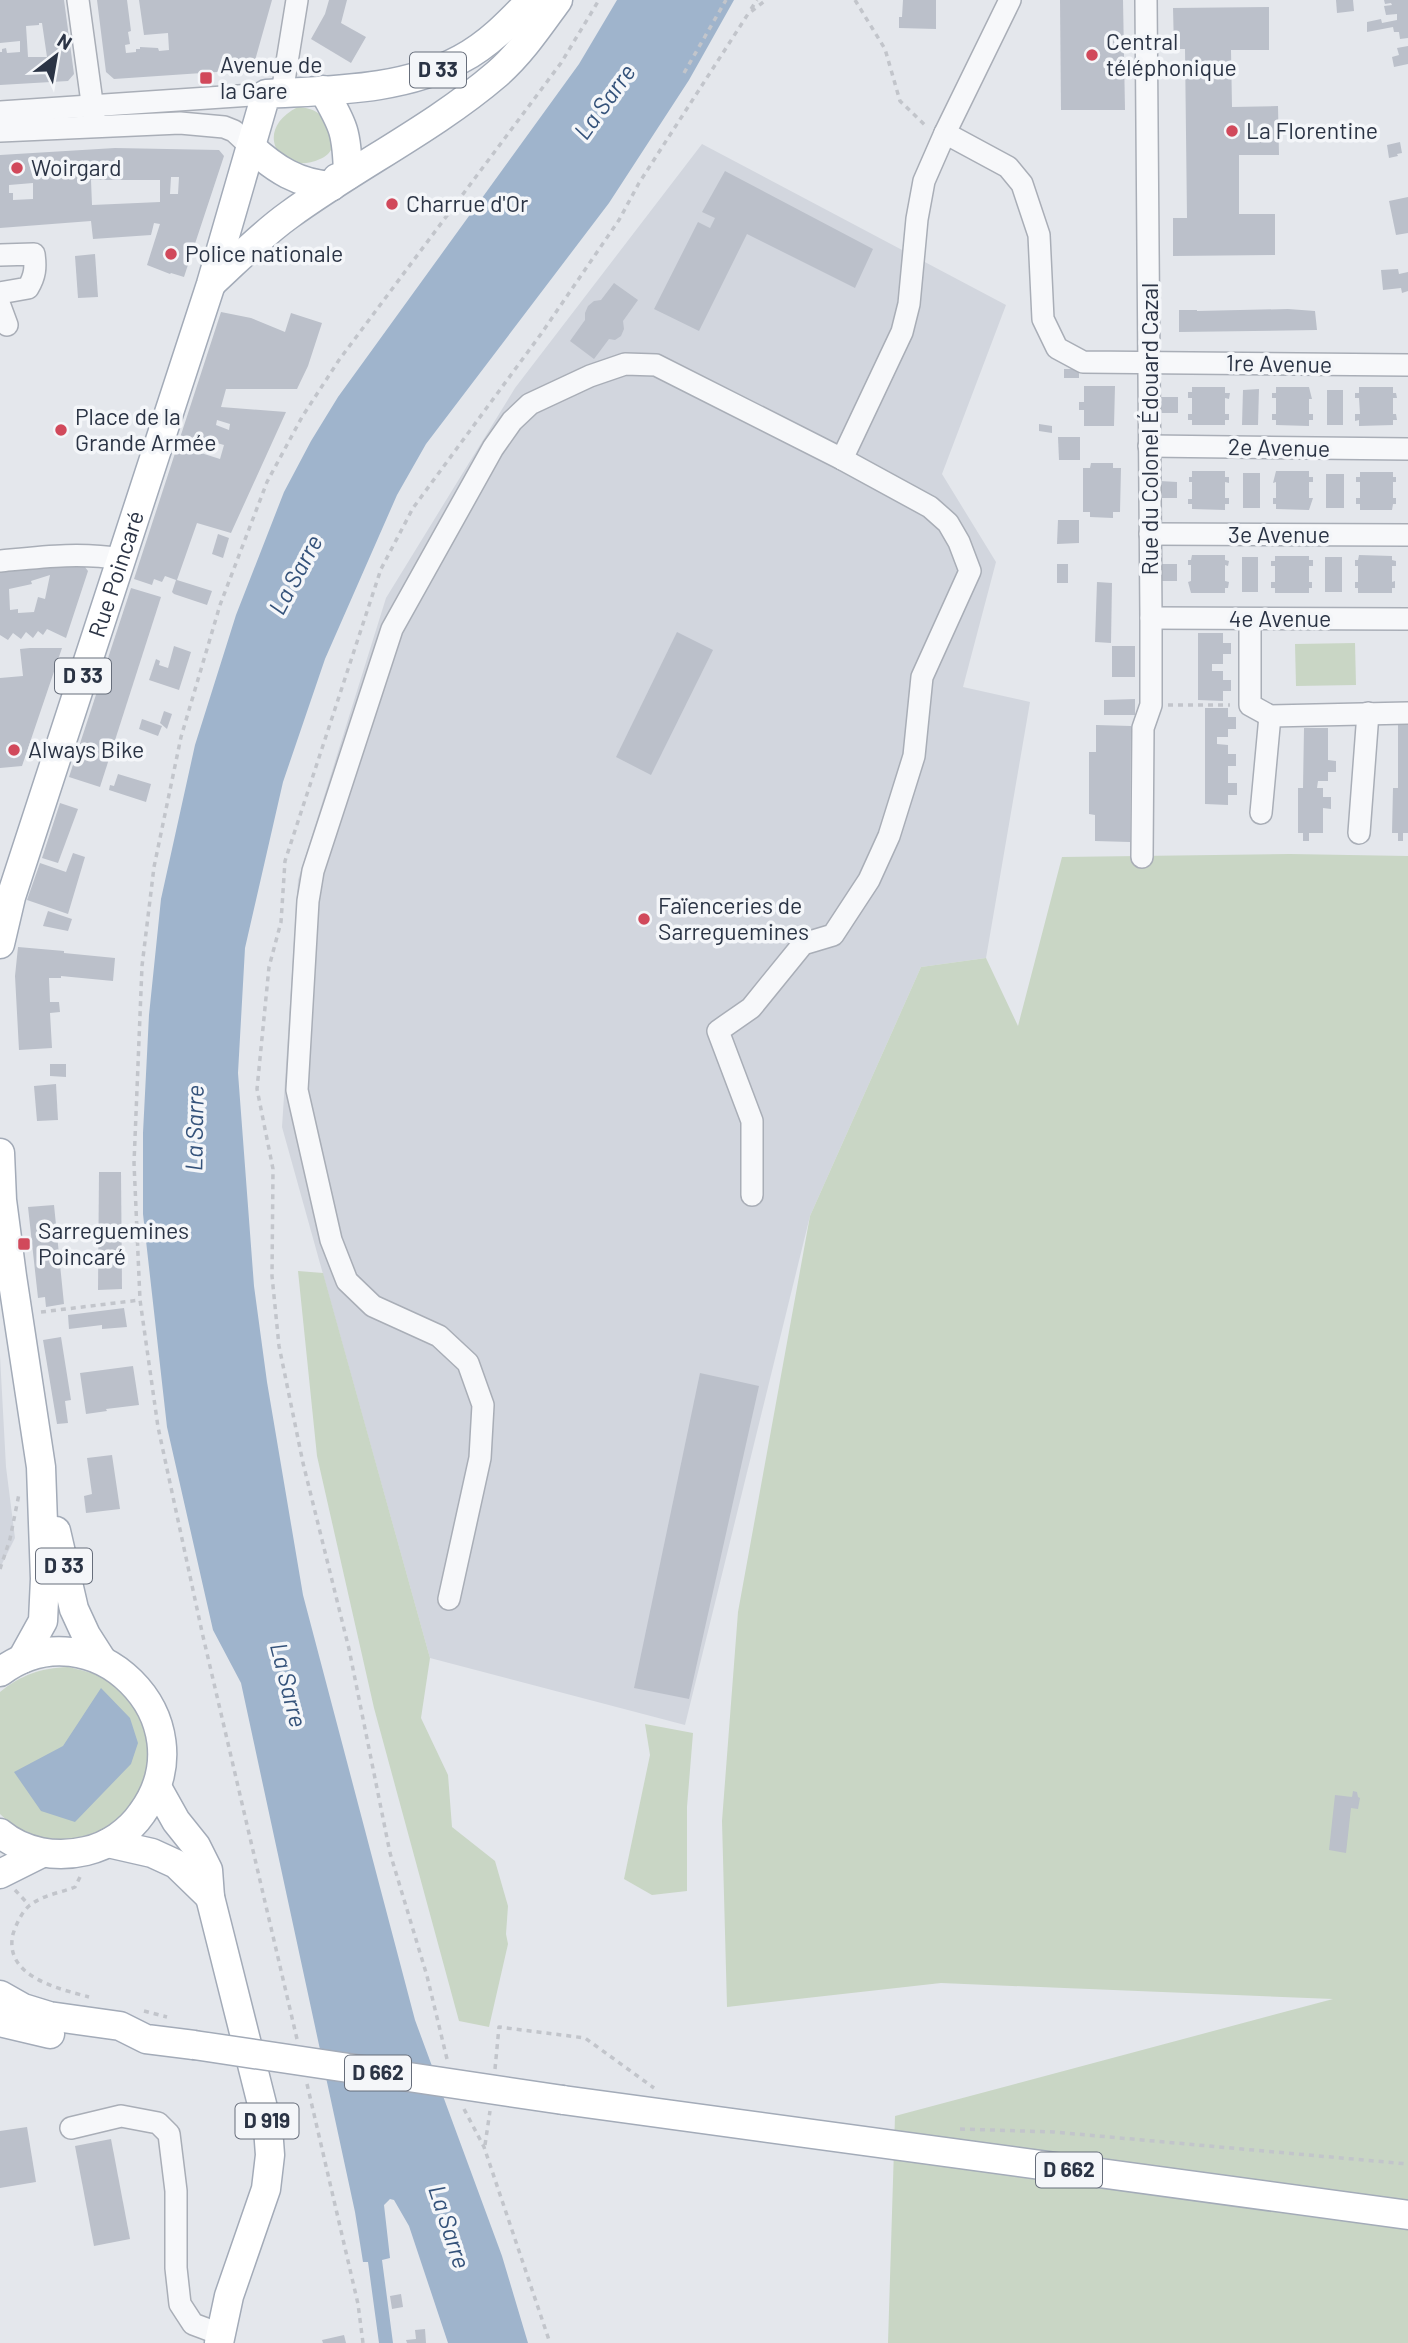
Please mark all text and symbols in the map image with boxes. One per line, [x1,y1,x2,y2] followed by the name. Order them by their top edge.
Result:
[21,21,91,91] north arrow
[1106,27,1237,81] place label: Central téléphonique
[54,28,76,54] text: N
[1084,47,1100,63] marker: Central téléphonique
[220,50,323,104] place label: Avenue de la Gare
[410,52,466,88] road number: D 33
[567,58,641,144] water label: La Sarre
[198,70,214,86] marker: Avenue de la Gare
[1246,116,1378,144] place label: La Florentine
[1224,123,1240,139] marker: La Florentine
[31,153,121,181] place label: Woirgard
[9,160,25,176] marker: Woirgard
[406,189,529,217] place label: Charrue d'Or
[384,196,400,212] marker: Charrue d'Or
[185,239,343,267] place label: Police nationale
[163,246,179,262] marker: Police nationale
[1135,283,1163,575] street label: Rue du Colonel Édouard Cazal
[1226,348,1332,378] street label: 1re Avenue
[75,402,217,456] place label: Place de la Grande Armée
[53,422,69,438] marker: Place de la Grande Armée
[1228,432,1330,462] street label: 2e Avenue
[82,507,149,641] street label: Rue Poincaré
[1228,520,1330,548] street label: 3e Avenue
[262,529,328,619] water label: La Sarre
[1229,604,1331,632] street label: 4e Avenue
[55,658,111,694] road number: D 33
[28,735,144,763] place label: Always Bike
[6,742,22,758] marker: Always Bike
[658,891,809,945] place label: Faïenceries de Sarreguemines
[636,911,652,927] marker: Faïenceries de Sarreguemines
[178,1085,209,1171] water label: La Sarre
[38,1216,189,1270] place label: Sarreguemines Poincaré
[16,1236,32,1252] marker: Sarreguemines Poincaré
[36,1548,92,1584] road number: D 33
[265,1639,314,1730] water label: La Sarre
[345,2056,411,2090] road number: D 662
[236,2104,298,2138] road number: D 919
[1036,2152,1102,2188] road number: D 662
[423,2181,478,2272] water label: La Sarre

